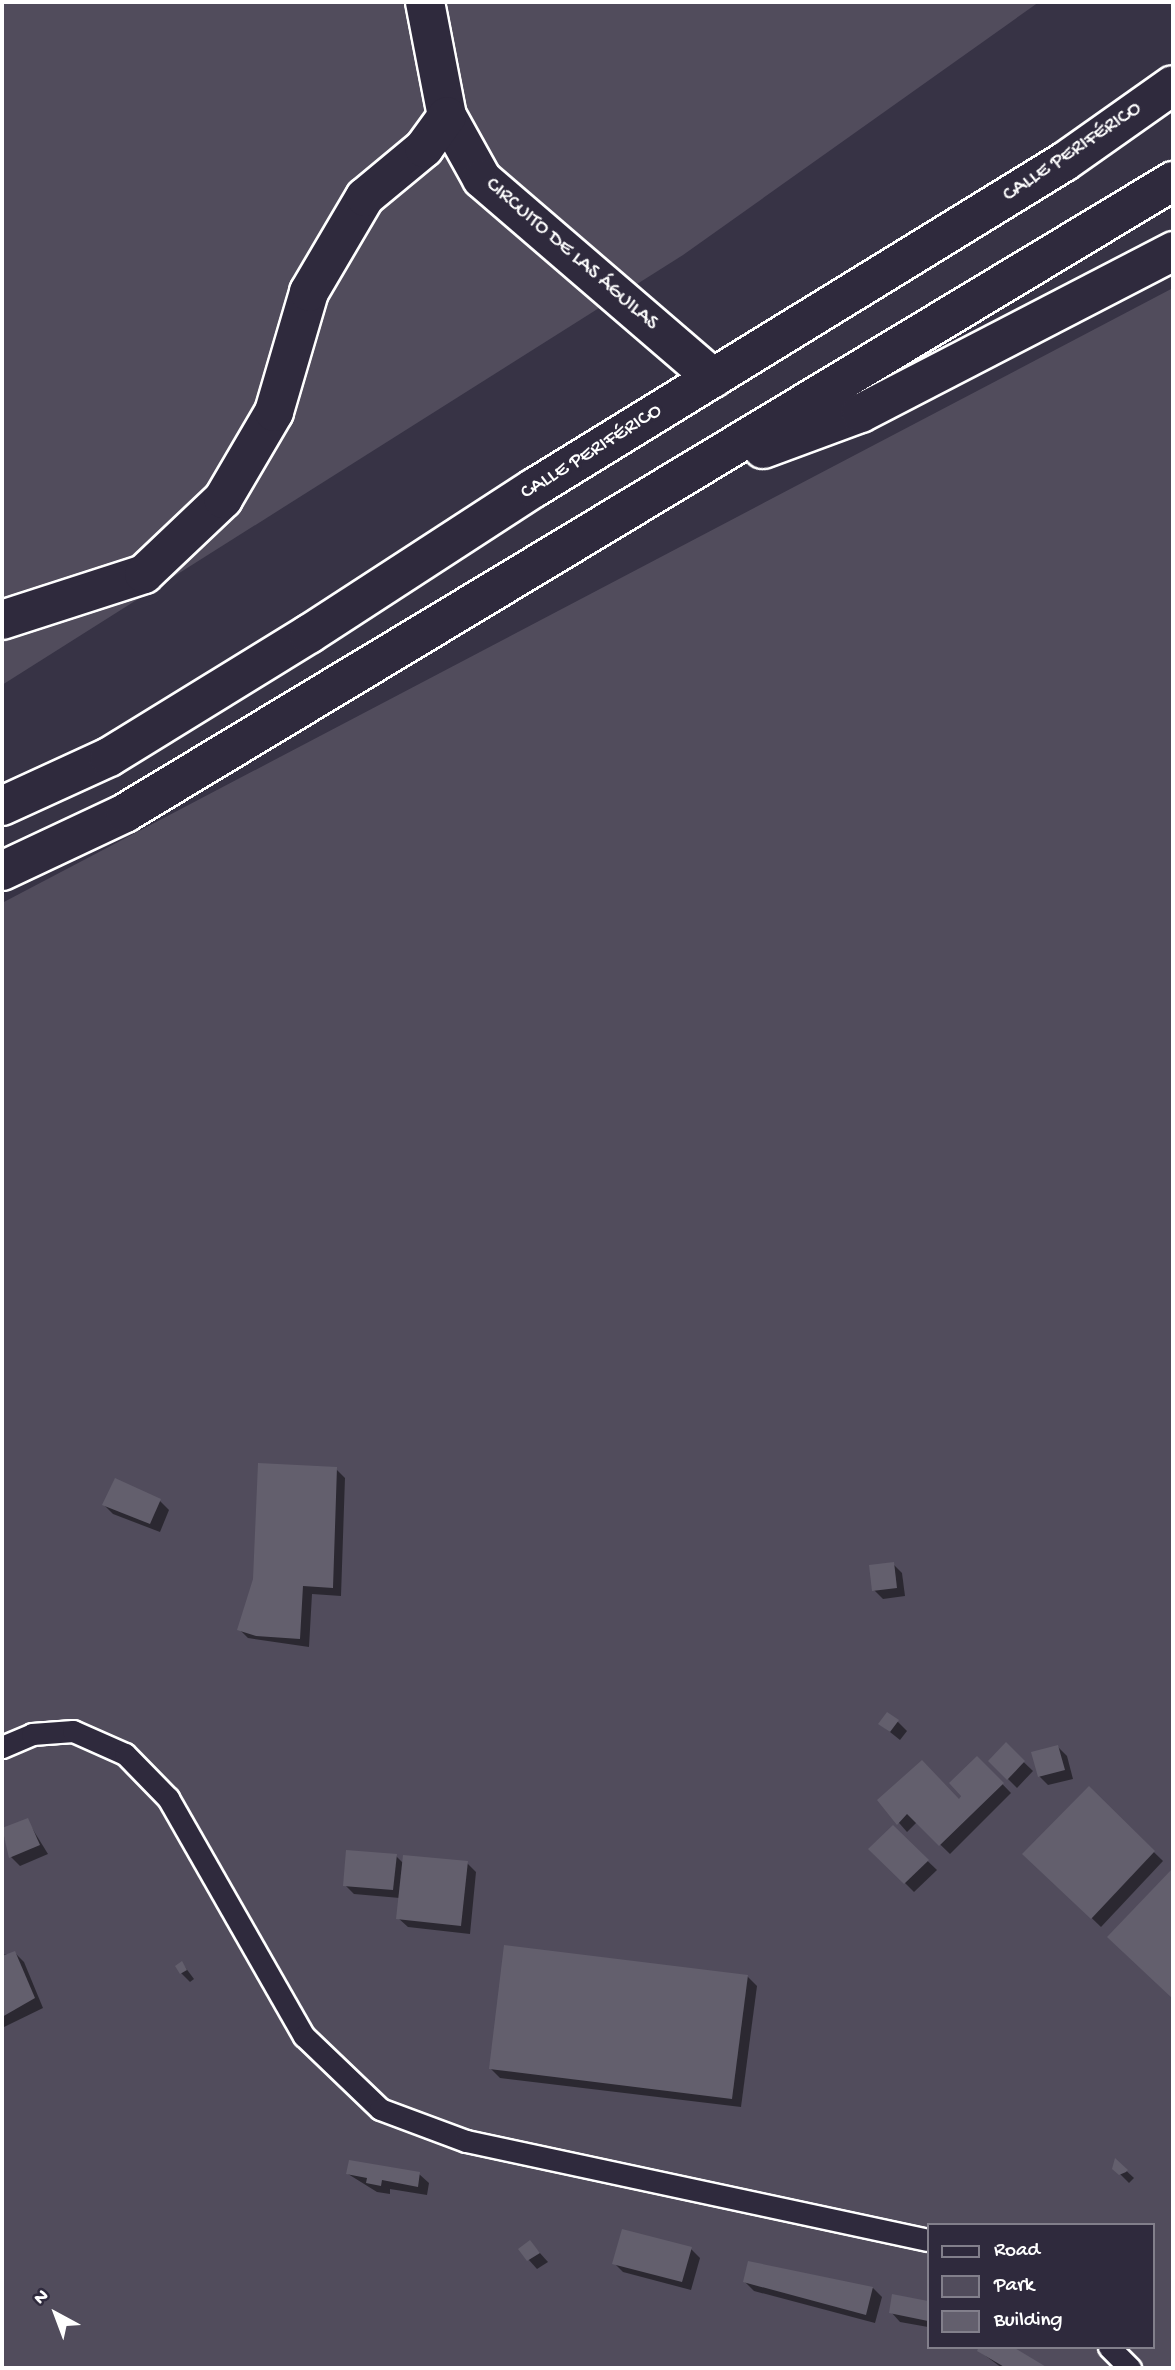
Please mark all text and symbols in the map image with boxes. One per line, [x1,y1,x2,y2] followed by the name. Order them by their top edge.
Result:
[999,97,1147,209] street label: CALLE PERIFÉRICO
[479,173,663,337] street label: CIRCUITO DE LAS ÁGUILAS
[517,399,667,507] street label: CALLE PERIFÉRICO
[926,2223,1154,2349] legend
[994,2239,1040,2264] text: Road
[994,2274,1034,2299] text: Park
[21,2279,91,2349] north arrow
[30,2285,54,2311] text: N
[994,2309,1063,2334] text: Building

